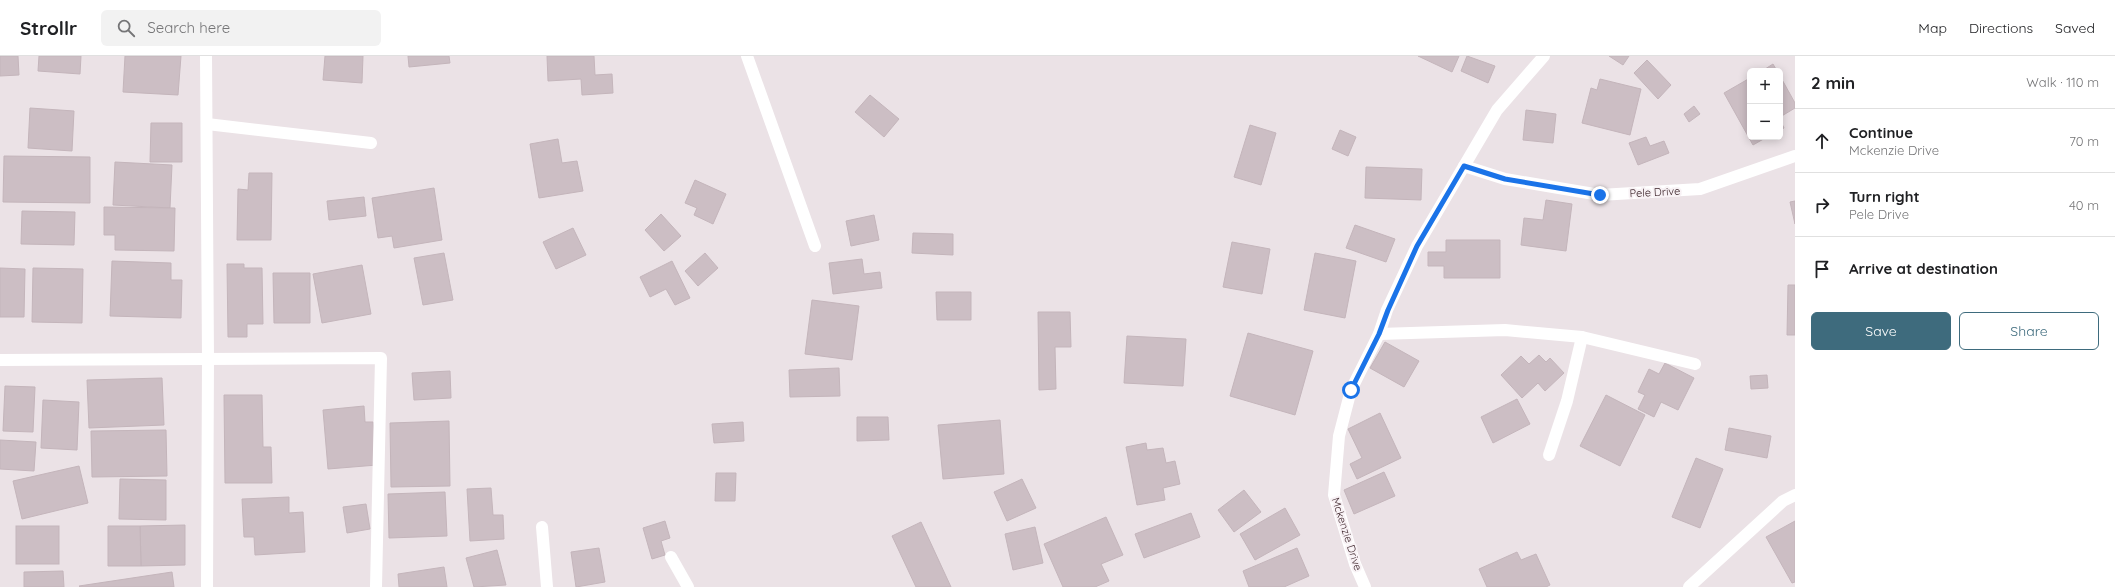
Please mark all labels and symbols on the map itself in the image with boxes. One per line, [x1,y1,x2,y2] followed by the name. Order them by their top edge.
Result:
[1629,184,1681,200] street label: Pele Drive
[1591,186,1609,204] route end
[1342,381,1360,399] route start
[1329,496,1365,572] street label: Mckenzie Drive

